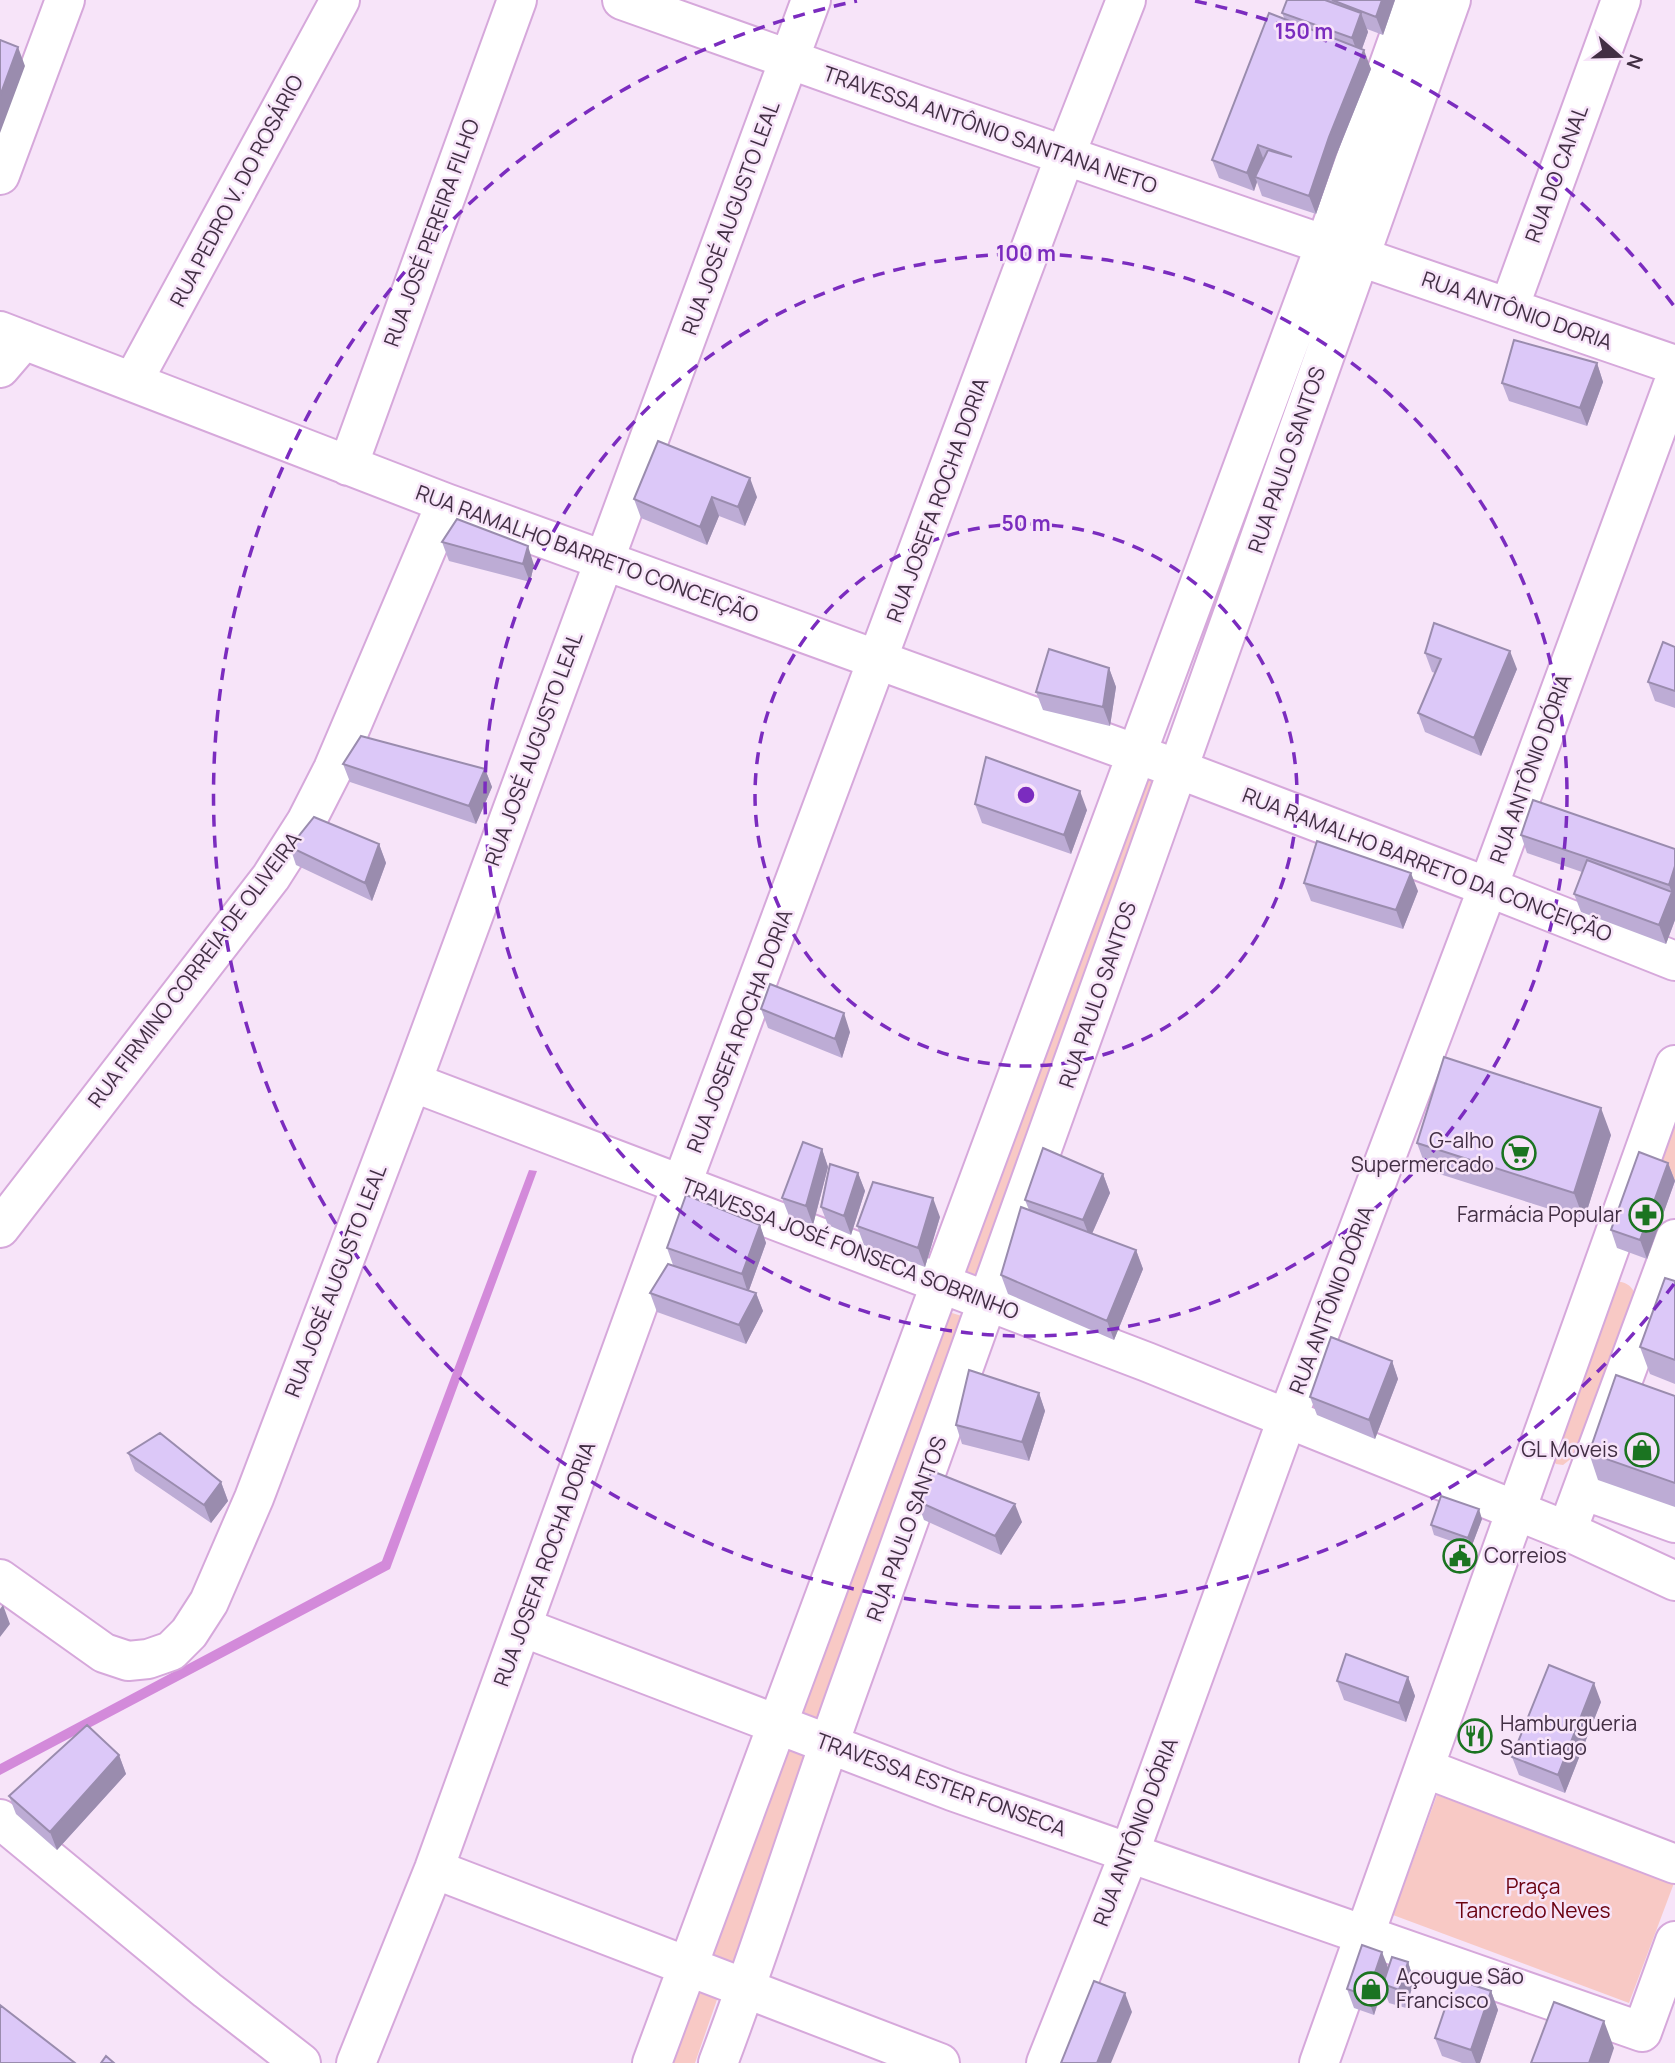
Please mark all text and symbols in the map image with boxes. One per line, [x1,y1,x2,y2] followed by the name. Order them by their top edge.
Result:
[1275,17,1333,45] text: 150 m
[1584,21,1654,91] north arrow
[1620,51,1650,73] text: N
[820,59,1161,200] street label: TRAVESSA ANTÔNIO SANTANA NETO
[163,70,309,311] street label: RUA PEDRO V. DO ROSÁRIO
[675,97,786,339] street label: RUA JOSÉ AUGUSTO LEAL
[1518,101,1594,246] street label: RUA DO CANAL
[377,115,485,350] street label: RUA JOSÉ PEREIRA FILHO
[996,239,1056,267] text: 100 m
[1418,264,1616,356] street label: RUA ANTÔNIO DORIA
[1241,363,1331,556] street label: RUA PAULO SANTOS
[880,373,994,626] street label: RUA JOSEFA ROCHA DORIA
[412,478,762,628] street label: RUA RAMALHO BARRETO CONCEIÇÃO
[1001,509,1051,537] text: 50 m
[478,628,589,870] street label: RUA JOSÉ AUGUSTO LEAL
[1483,670,1577,867] street label: RUA ANTÔNIO DÓRIA
[1239,780,1616,948] street label: RUA RAMALHO BARRETO DA CONCEIÇÃO
[1014,783,1038,807] centre of rings
[81,826,307,1113] street label: RUA FIRMINO CORREIA DE OLIVEIRA
[1052,898,1142,1091] street label: RUA PAULO SANTOS
[680,905,798,1156] street label: RUA JOSEFA ROCHA DORIA
[1351,1126,1494,1178] place label: G-alho Supermercado
[1500,1134,1538,1172] supermarket icon: G-alho Supermercado
[278,1160,392,1401] street label: RUA JOSÉ AUGUSTO LEAL
[678,1171,1023,1325] street label: TRAVESSA JOSÉ FONSECA SOBRINHO
[1627,1196,1665,1234] pharmacy icon: Farmácia Popular
[1457,1200,1622,1228] place label: Farmácia Popular
[1282,1201,1380,1398] street label: RUA ANTÔNIO DÓRIA
[1623,1431,1661,1469] shop icon: GL Moveis
[860,1432,953,1625] street label: RUA PAULO SANTOS
[1521,1435,1618,1463] place label: GL Moveis
[487,1437,601,1690] street label: RUA JOSEFA ROCHA DORIA
[1441,1537,1479,1575] public building icon: Correios
[1484,1541,1567,1569] place label: Correios
[1500,1709,1637,1761] place label: Hamburgueria Santiago
[1456,1717,1494,1755] restaurant icon: Hamburgueria Santiago
[812,1726,1070,1842] street label: TRAVESSA ESTER FONSECA
[1086,1733,1184,1930] street label: RUA ANTÔNIO DÓRIA
[1455,1872,1611,1924] park label: Praça Tancredo Neves
[1396,1962,1524,2014] place label: Açougue São Francisco
[1352,1970,1390,2008] shop icon: Açougue São Francisco

